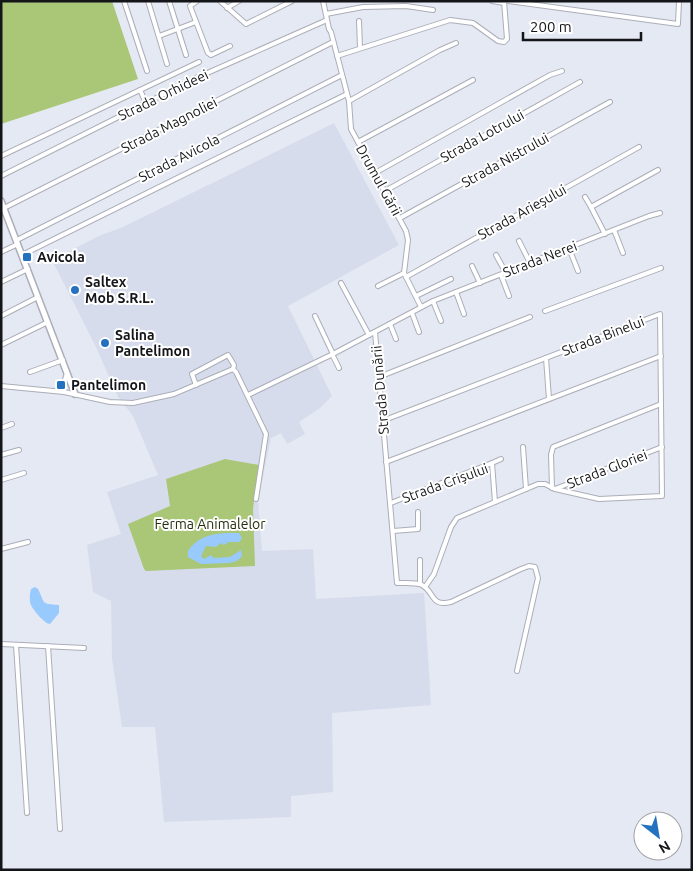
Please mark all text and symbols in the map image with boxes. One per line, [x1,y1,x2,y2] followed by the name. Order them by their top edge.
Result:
[523,10,640,42] scale bar
[530,18,572,35] text: 200 m
[115,66,211,124] street label: Strada Orhideei
[118,94,220,156] street label: Strada Magnoliei
[437,106,527,166] street label: Strada Lotrului
[459,129,551,191] street label: Strada Nistrului
[136,131,222,185] street label: Strada Avicola
[353,142,405,218] street label: Drumul Gării
[475,181,569,243] street label: Strada Arieșului
[501,238,579,280] street label: Strada Nerei
[37,249,85,265] place label: Avicola
[21,251,33,263] marker: Avicola
[85,274,154,306] place label: Saltex Mob S.R.L.
[69,284,81,296] marker: Saltex Mob S.R.L.
[560,313,646,359] street label: Strada Binelui
[115,327,190,359] place label: Salina Pantelimon
[99,337,111,349] marker: Salina Pantelimon
[368,345,392,435] street label: Strada Dunării
[71,377,146,393] place label: Pantelimon
[55,379,67,391] marker: Pantelimon
[564,446,650,492] street label: Strada Gloriei
[400,460,490,506] street label: Strada Crișului
[154,516,266,532] park label: Ferma Animalelor
[633,811,683,861] north arrow
[656,838,673,857] text: N

